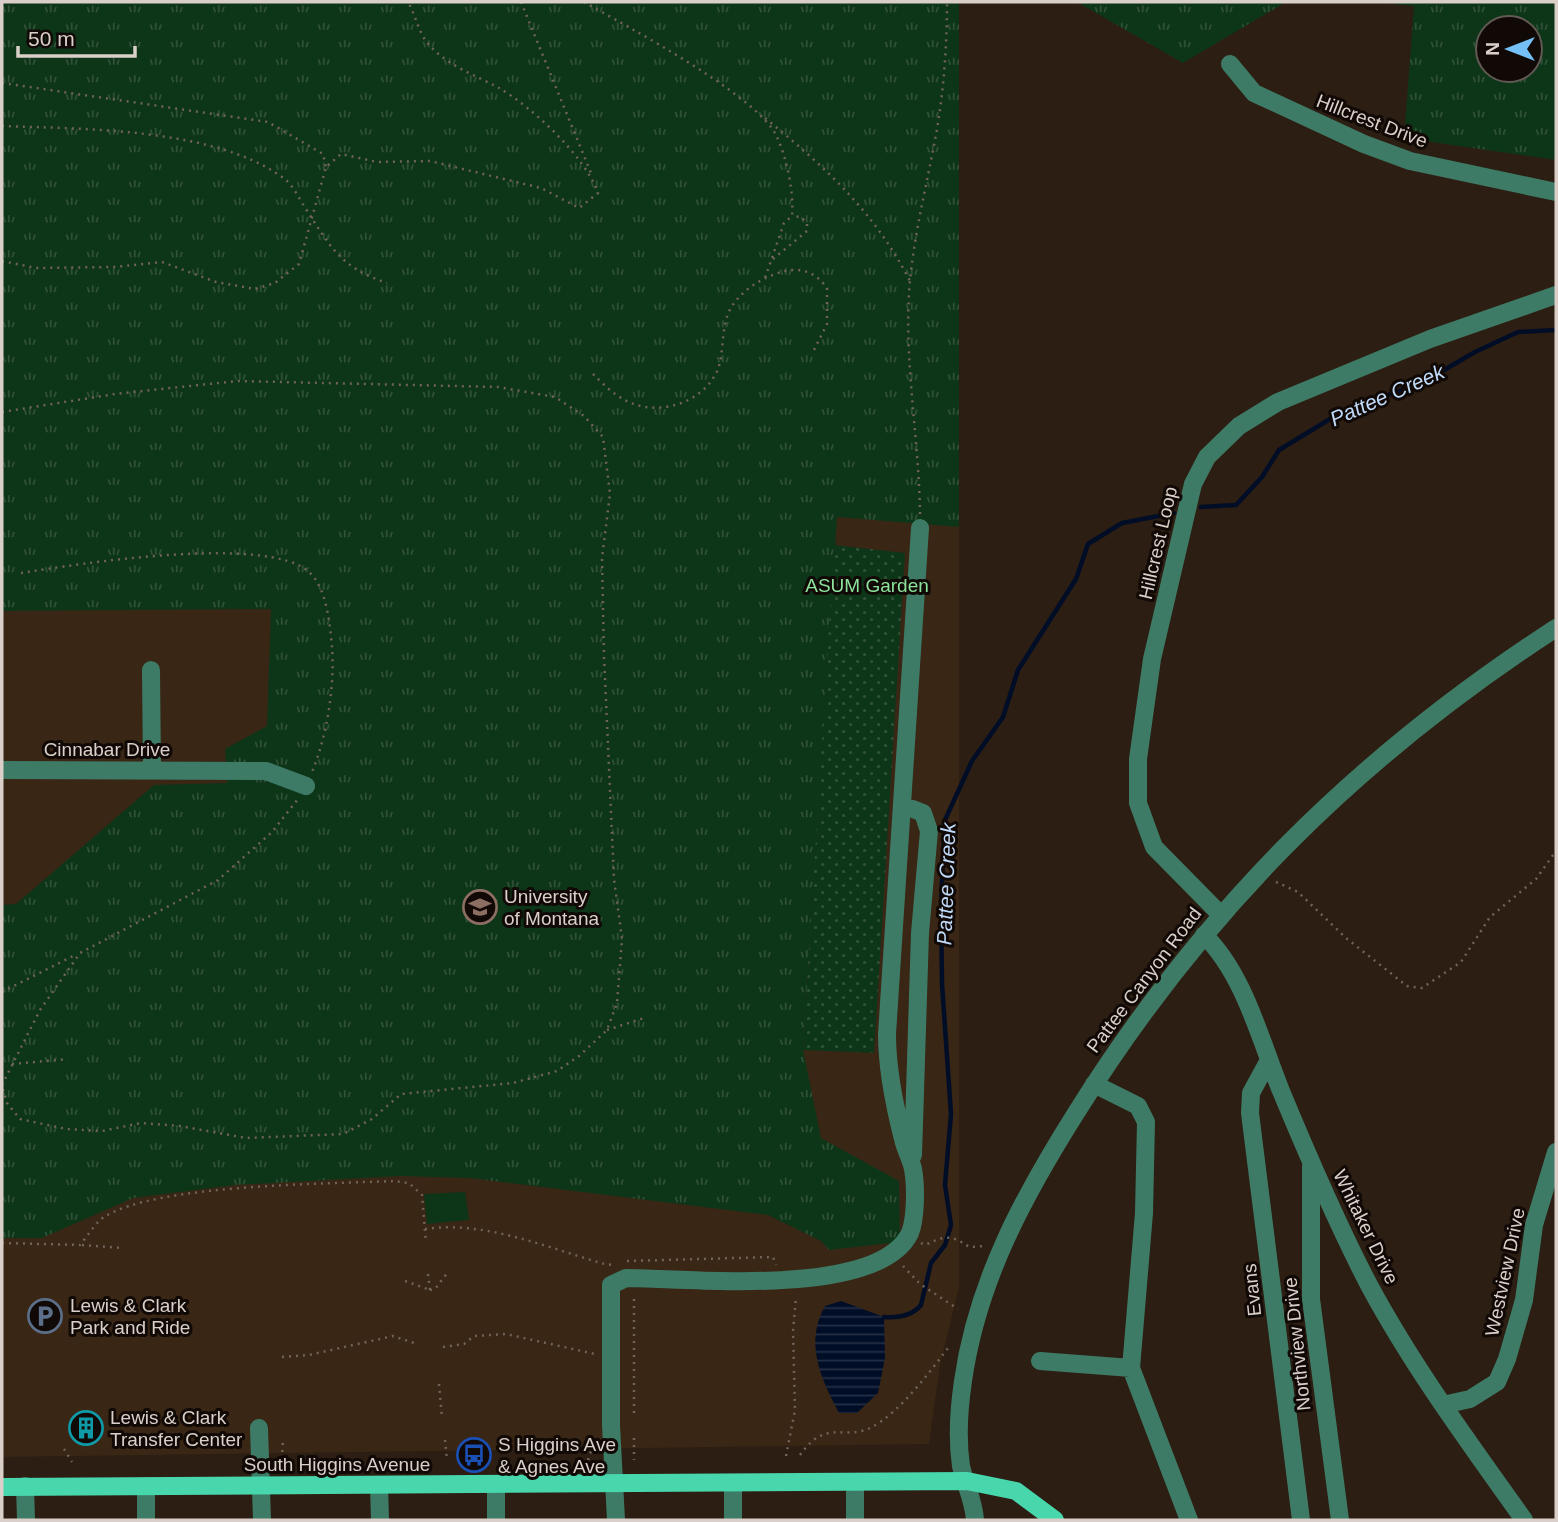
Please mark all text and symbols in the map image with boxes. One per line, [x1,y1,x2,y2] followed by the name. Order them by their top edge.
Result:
[18,14,135,58] scale bar
[1474,14,1544,84] north arrow
[28,27,75,50] text: 50 m
[1482,42,1503,56] text: N
[1314,90,1430,152] street label: Hillcrest Drive
[1326,359,1449,430] water label: Pattee Creek
[1135,485,1181,601] street label: Hillcrest Loop
[805,575,929,596] park label: ASUM Garden
[44,739,170,760] street label: Cinnabar Drive
[932,821,960,946] water label: Pattee Creek
[504,886,599,929] place label: University of Montana
[461,888,499,926] school or university icon: University of Montana
[1083,903,1205,1057] street label: Pattee Canyon Road
[1329,1166,1403,1288] street label: Whitaker Drive
[1481,1206,1529,1338] street label: Westview Drive
[1239,1263,1265,1317] street label: Evans
[1280,1276,1314,1412] street label: Northview Drive
[70,1295,190,1338] place label: Lewis & Clark Park and Ride
[26,1297,64,1335] parking icon: Lewis & Clark Park and Ride
[110,1407,243,1450] place label: Lewis & Clark Transfer Center
[67,1409,105,1447] building icon: Lewis & Clark Transfer Center
[498,1434,616,1477] place label: S Higgins Ave & Agnes Ave
[455,1436,493,1474] bus stop icon: S Higgins Ave & Agnes Ave
[244,1454,430,1475] street label: South Higgins Avenue

